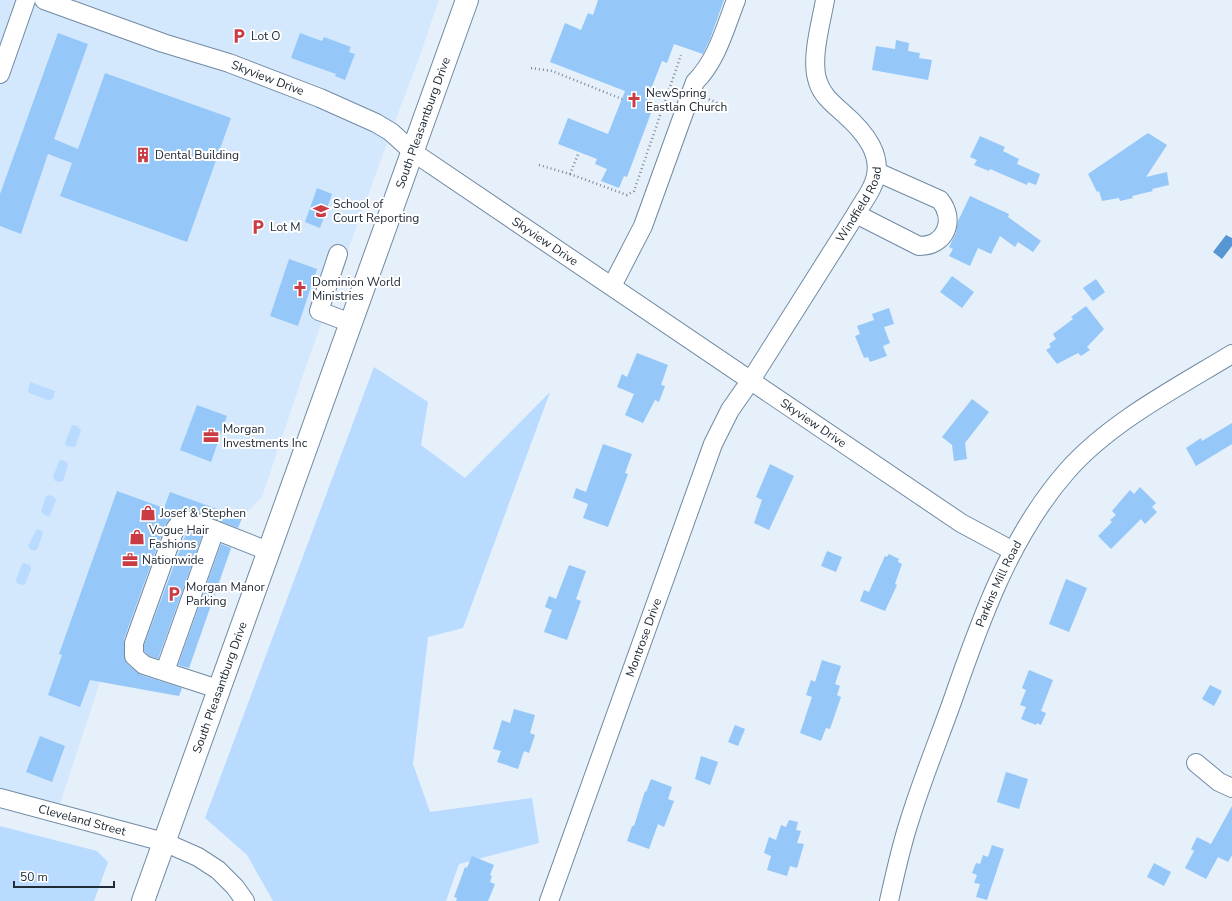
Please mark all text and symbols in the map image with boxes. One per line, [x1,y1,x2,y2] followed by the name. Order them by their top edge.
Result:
[230,27,248,45] parking icon: Lot O
[251,28,281,44] place label: Lot O
[392,55,454,191] street label: South Pleasantburg Drive
[229,57,306,99] street label: Skyview Drive
[646,85,727,115] place label: NewSpring Eastlan Church
[625,91,643,109] church icon: NewSpring Eastlan Church
[134,146,152,164] building icon: Dental Building
[155,147,239,163] place label: Dental Building
[832,166,885,245] street label: Windfield Road
[333,196,419,226] place label: School of Court Reporting
[312,202,330,220] school or university icon: School of Court Reporting
[509,213,581,269] street label: Skyview Drive
[249,218,267,236] parking icon: Lot M
[270,219,301,235] place label: Lot M
[312,274,401,304] place label: Dominion World Ministries
[291,280,309,298] church icon: Dominion World Ministries
[777,395,850,451] street label: Skyview Drive
[223,421,308,451] place label: Morgan Investments Inc
[202,427,220,445] office icon: Morgan Investments Inc
[139,504,157,522] shop icon: Josef & Stephen
[159,505,246,521] place label: Josef & Stephen
[148,522,210,552] place label: Vogue Hair Fashions
[128,528,146,546] shop icon: Vogue Hair Fashions
[972,538,1025,630] street label: Parkins Mill Road
[121,551,139,569] office icon: Nationwide
[142,552,204,568] place label: Nationwide
[186,579,266,609] place label: Morgan Manor Parking
[165,585,183,603] parking icon: Morgan Manor Parking
[622,596,665,679] street label: Montrose Drive
[189,619,251,755] street label: South Pleasantburg Drive
[37,801,128,840] street label: Cleveland Street
[14,863,114,889] scale bar
[20,869,48,885] text: 50 m

